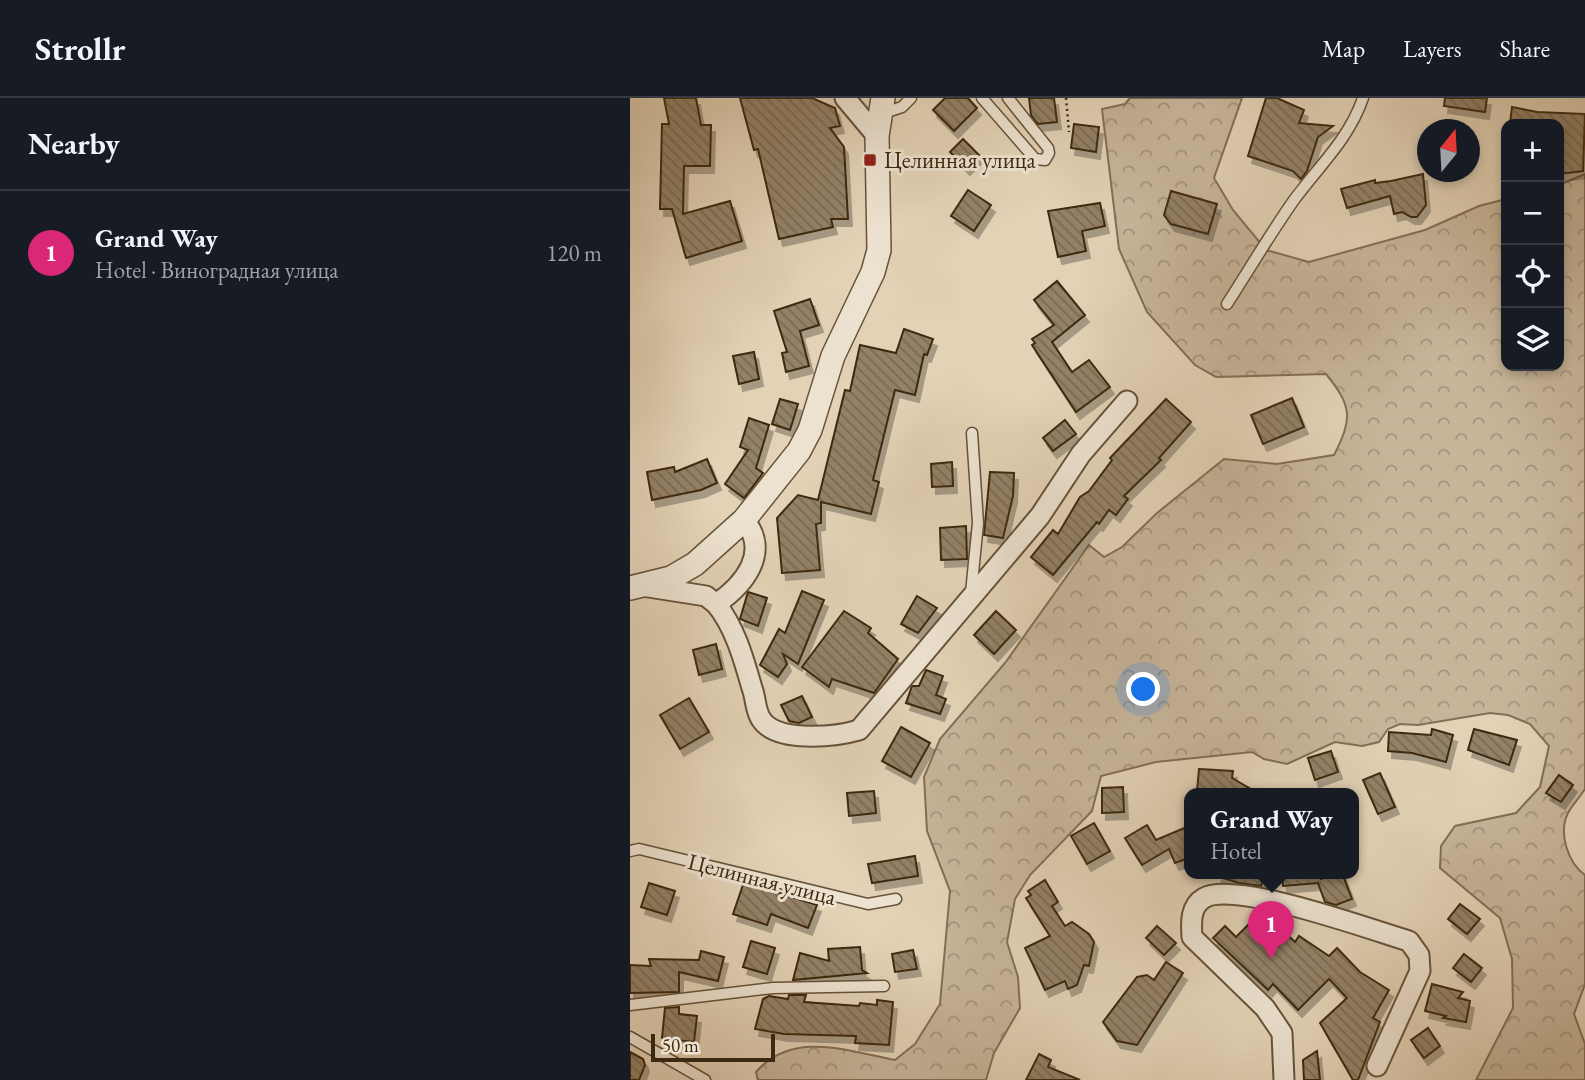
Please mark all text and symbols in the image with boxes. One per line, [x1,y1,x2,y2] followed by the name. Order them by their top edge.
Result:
[35,27,126,70] text: Strollr
[1322,33,1365,64] text: Map
[1403,33,1462,64] text: Layers
[1500,33,1550,64] text: Share
[1417,119,1480,182] north arrow
[1501,119,1564,371] map controls
[1501,119,1564,182] button: +
[28,124,120,163] text: Nearby
[884,145,1037,175] place label: Целинная улица
[862,152,878,168] marker: Целинная улица
[1501,182,1564,245] button: −
[95,221,218,255] text: Grand Way
[45,238,57,268] text: 1
[546,238,602,268] text: 120 m
[1501,245,1564,308] button: locate
[95,255,339,285] text: Hotel · Виноградная улица
[1501,308,1564,371] button: layers
[1126,672,1160,706] your location
[1184,788,1359,879] popup
[1210,802,1333,836] text: Grand Way
[1210,836,1262,866] text: Hotel
[685,846,840,912] street label: Целинная улица
[1248,901,1294,959] pin: 1
[651,1031,775,1063] scale bar
[662,1033,699,1058] text: 50 m

